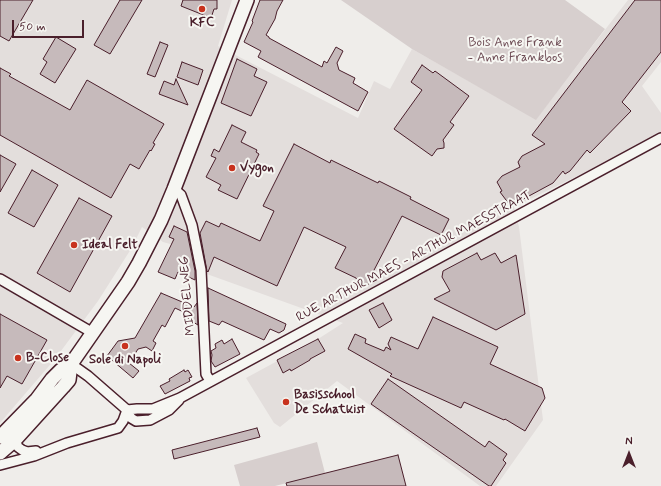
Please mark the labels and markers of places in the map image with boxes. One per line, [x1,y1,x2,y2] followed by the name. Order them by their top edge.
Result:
[197,4,207,14] marker: KFC
[190,15,214,31] place label: KFC
[240,160,274,176] place label: Vygon
[227,163,237,173] marker: Vygon
[82,237,138,253] place label: Ideal Felt
[69,240,79,250] marker: Ideal Felt
[120,341,130,351] marker: Sole di Napoli
[26,350,69,366] place label: B-Close
[89,352,161,368] place label: Sole di Napoli
[13,353,23,363] marker: B-Close
[294,387,365,418] place label: Basisschool De Schatkist
[281,397,291,407] marker: Basisschool De Schatkist

